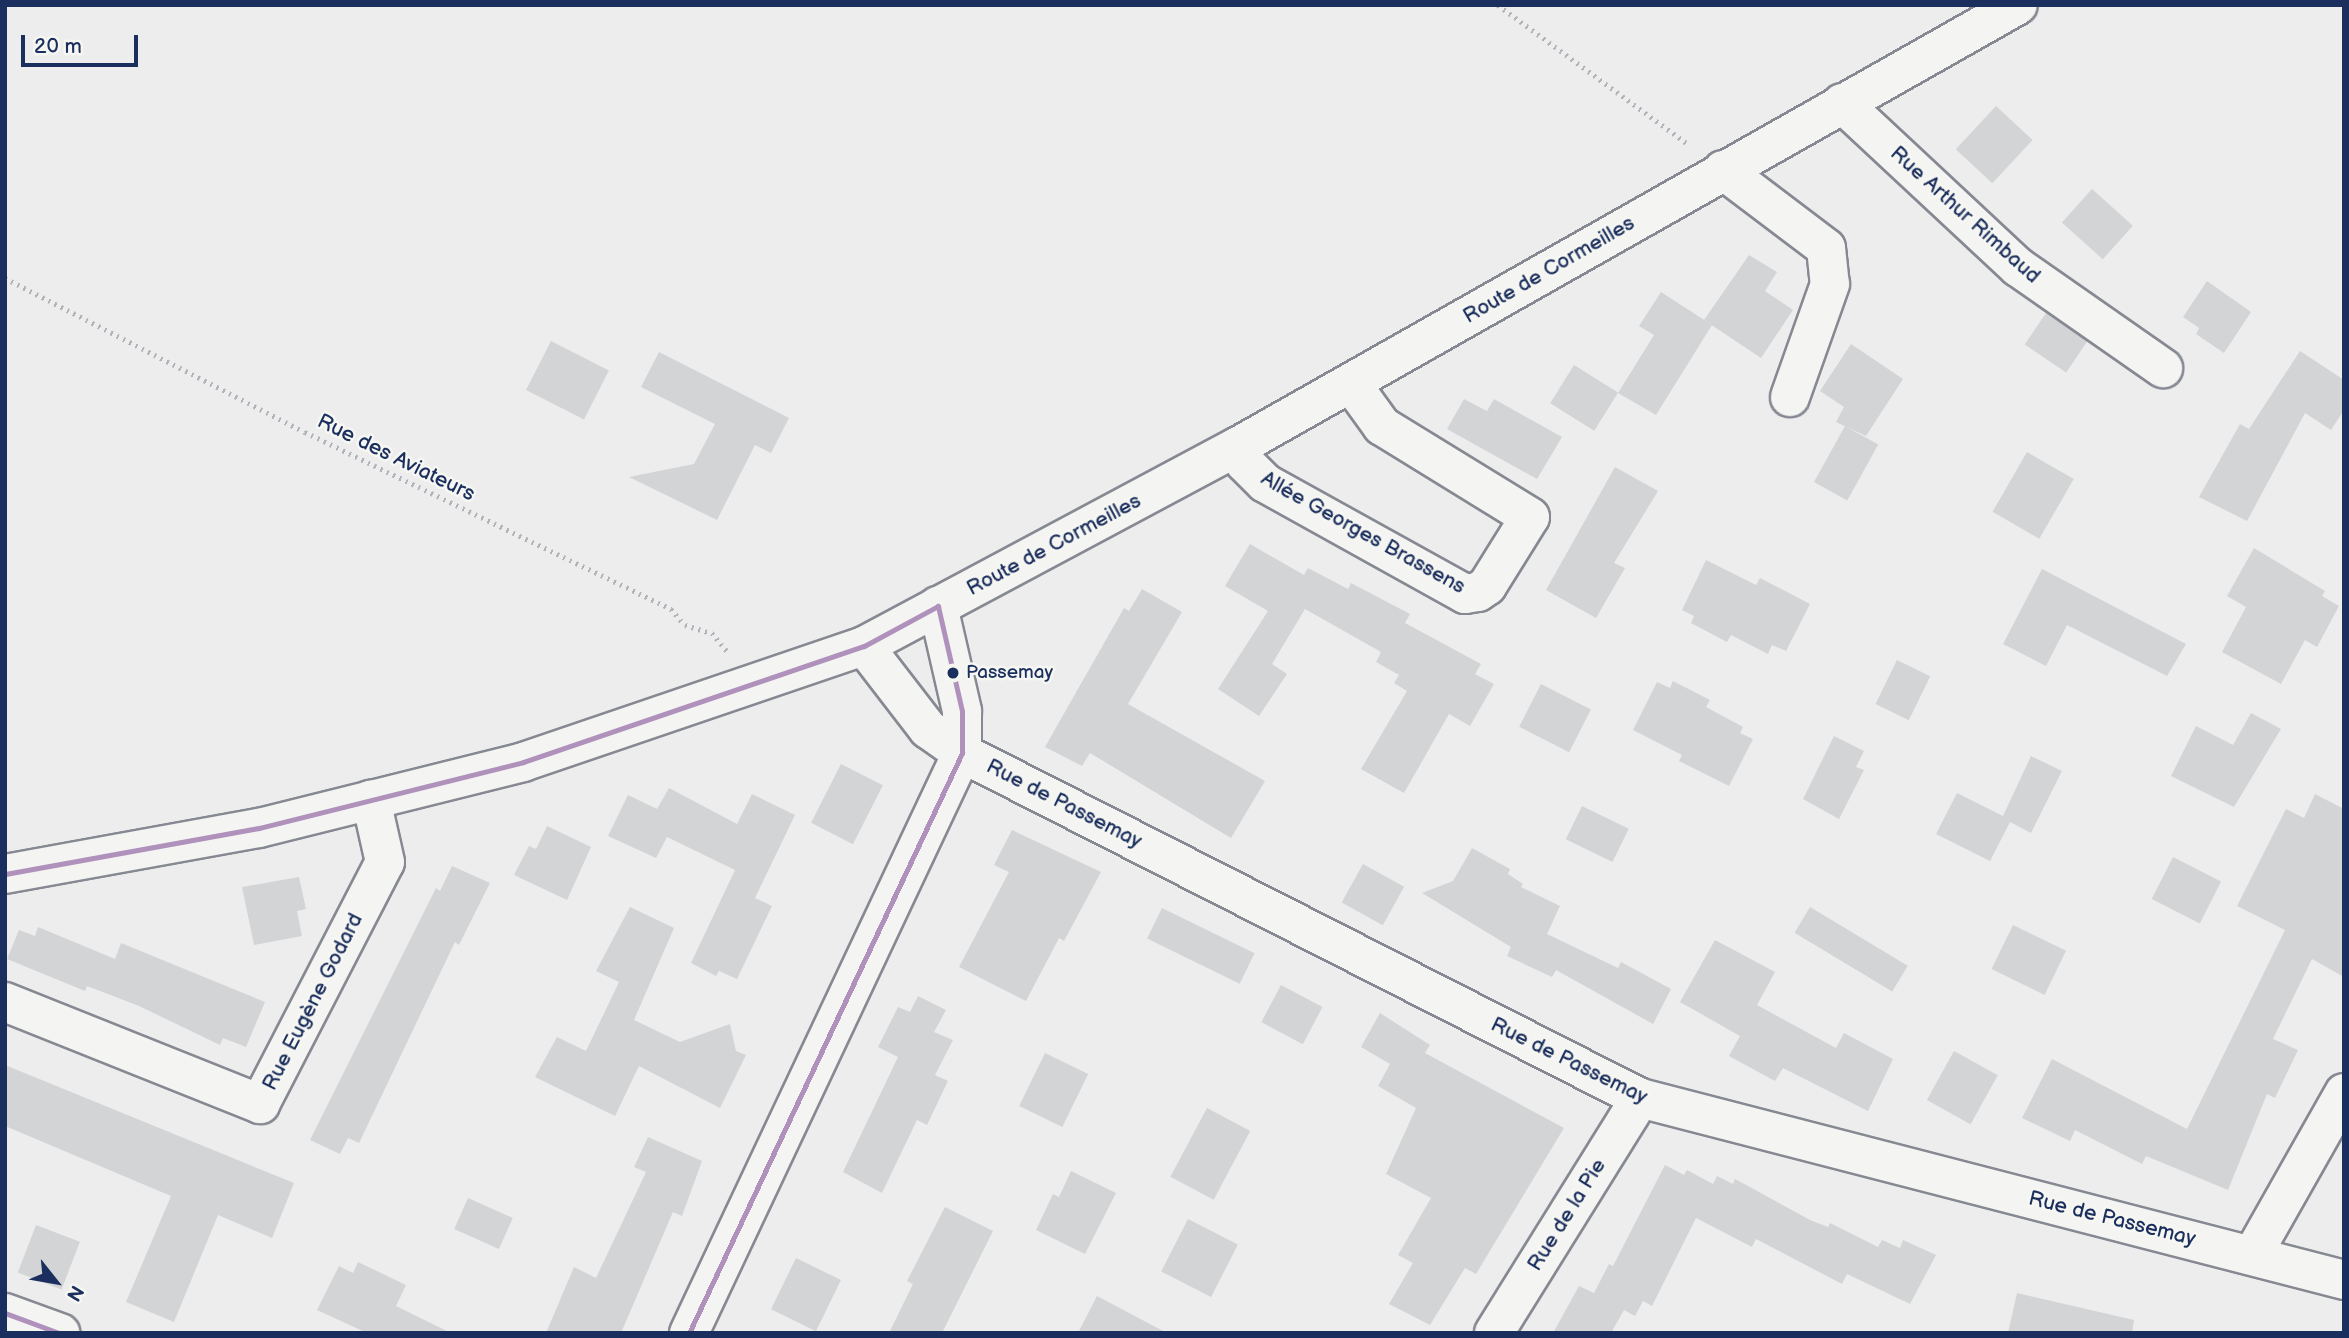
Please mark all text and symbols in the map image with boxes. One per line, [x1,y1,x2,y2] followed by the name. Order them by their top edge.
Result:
[24,21,142,65] scale bar
[34,34,82,59] text: 20 m
[1885,141,2045,289] street label: Rue Arthur Rimbaud
[1459,211,1639,329] street label: Route de Cormeilles
[313,409,479,507] street label: Rue des Aviateurs
[1256,466,1470,600] street label: Allée Georges Brassens
[963,488,1145,602] street label: Route de Cormeilles
[966,662,1053,684] place label: Passemay
[946,666,960,680] marker: Passemay
[982,754,1146,854] street label: Rue de Passemay
[257,909,369,1095] street label: Rue Eugène Godard
[1487,1012,1651,1110] street label: Rue de Passemay
[1523,1154,1611,1276] street label: Rue de la Pie
[2026,1186,2198,1252] street label: Rue de Passemay
[21,1247,91,1317] north arrow
[61,1281,88,1305] text: N

